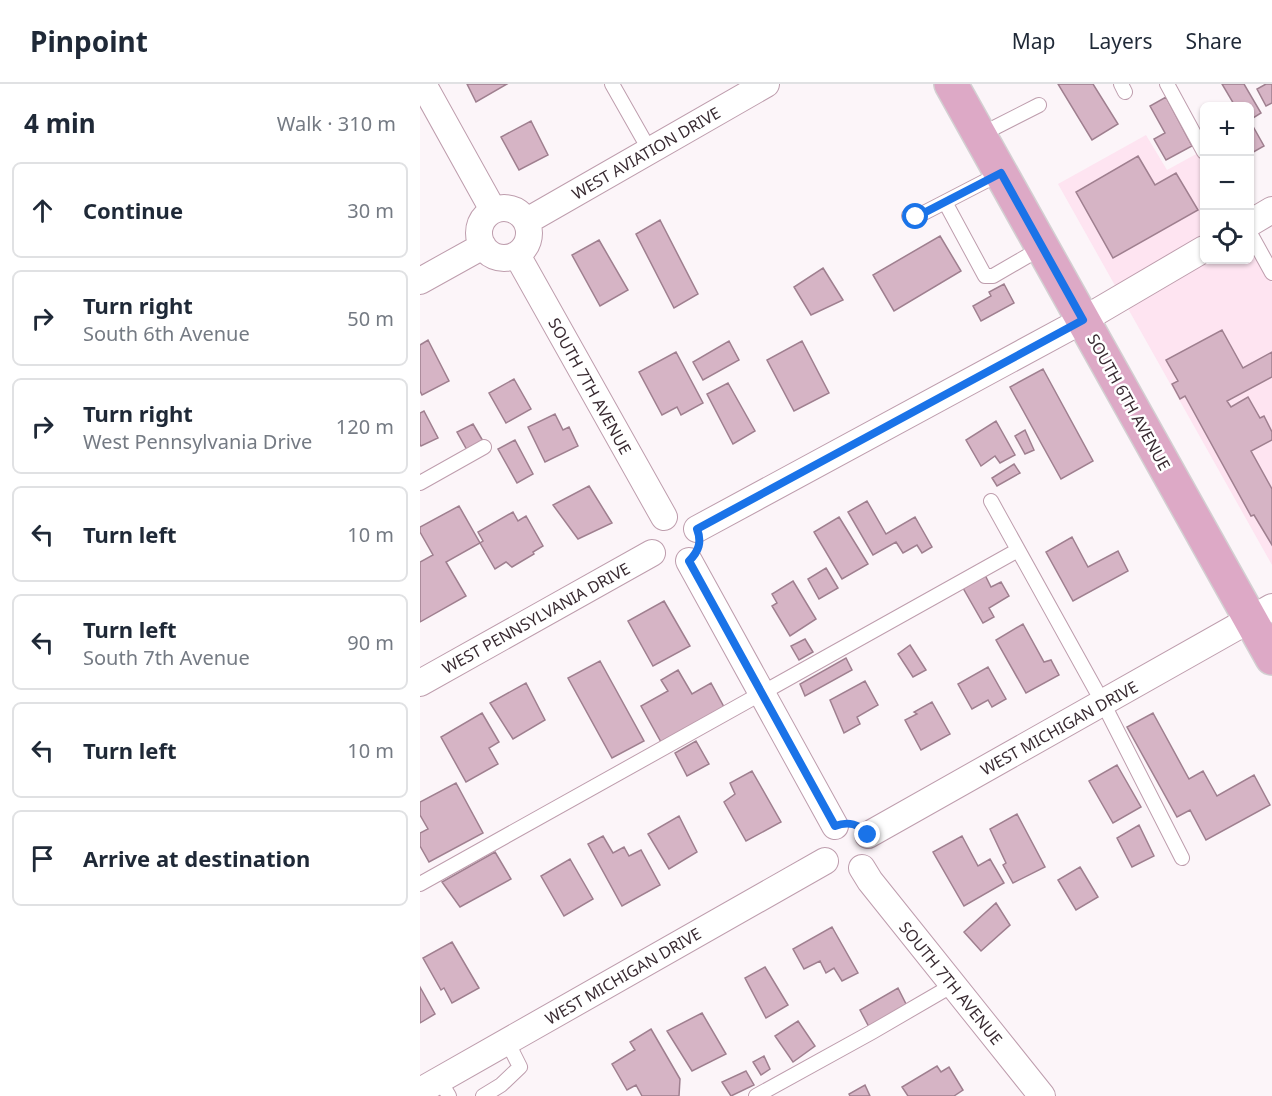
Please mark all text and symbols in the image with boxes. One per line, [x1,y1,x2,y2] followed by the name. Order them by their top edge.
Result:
[30,22,148,60] text: Pinpoint
[1012,27,1056,55] text: Map
[1089,27,1153,55] text: Layers
[1186,27,1242,55] text: Share
[568,101,724,205] street label: WEST AVIATION DRIVE
[1200,102,1254,264] map controls
[1200,102,1254,156] button: +
[24,105,96,141] text: 4 min
[277,110,396,137] text: Walk · 310 m
[1200,156,1254,210] button: −
[26,194,59,227] icon: ahead
[83,195,183,225] text: Continue
[347,197,394,224] text: 30 m
[902,203,928,229] route start
[1200,210,1254,264] button: locate
[83,290,193,320] text: Turn right
[26,302,59,335] icon: right
[347,305,394,332] text: 50 m
[543,314,637,458] street label: SOUTH 7TH AVENUE
[83,320,250,347] text: South 6th Avenue
[1082,330,1176,474] street label: SOUTH 6TH AVENUE
[83,398,193,428] text: Turn right
[26,410,59,443] icon: right
[336,413,394,440] text: 120 m
[83,428,312,455] text: West Pennsylvania Drive
[26,518,59,551] icon: left
[83,519,177,549] text: Turn left
[347,521,394,548] text: 10 m
[438,557,634,679] street label: WEST PENNSYLVANIA DRIVE
[83,614,177,644] text: Turn left
[26,626,59,659] icon: left
[347,629,394,656] text: 90 m
[83,644,250,671] text: South 7th Avenue
[976,676,1142,780] street label: WEST MICHIGAN DRIVE
[26,734,59,767] icon: left
[83,735,177,765] text: Turn left
[347,737,394,764] text: 10 m
[854,821,880,847] route end
[26,842,59,875] icon: arrive
[83,843,310,873] text: Arrive at destination
[894,917,1008,1049] street label: SOUTH 7TH AVENUE
[541,922,705,1030] street label: WEST MICHIGAN DRIVE

